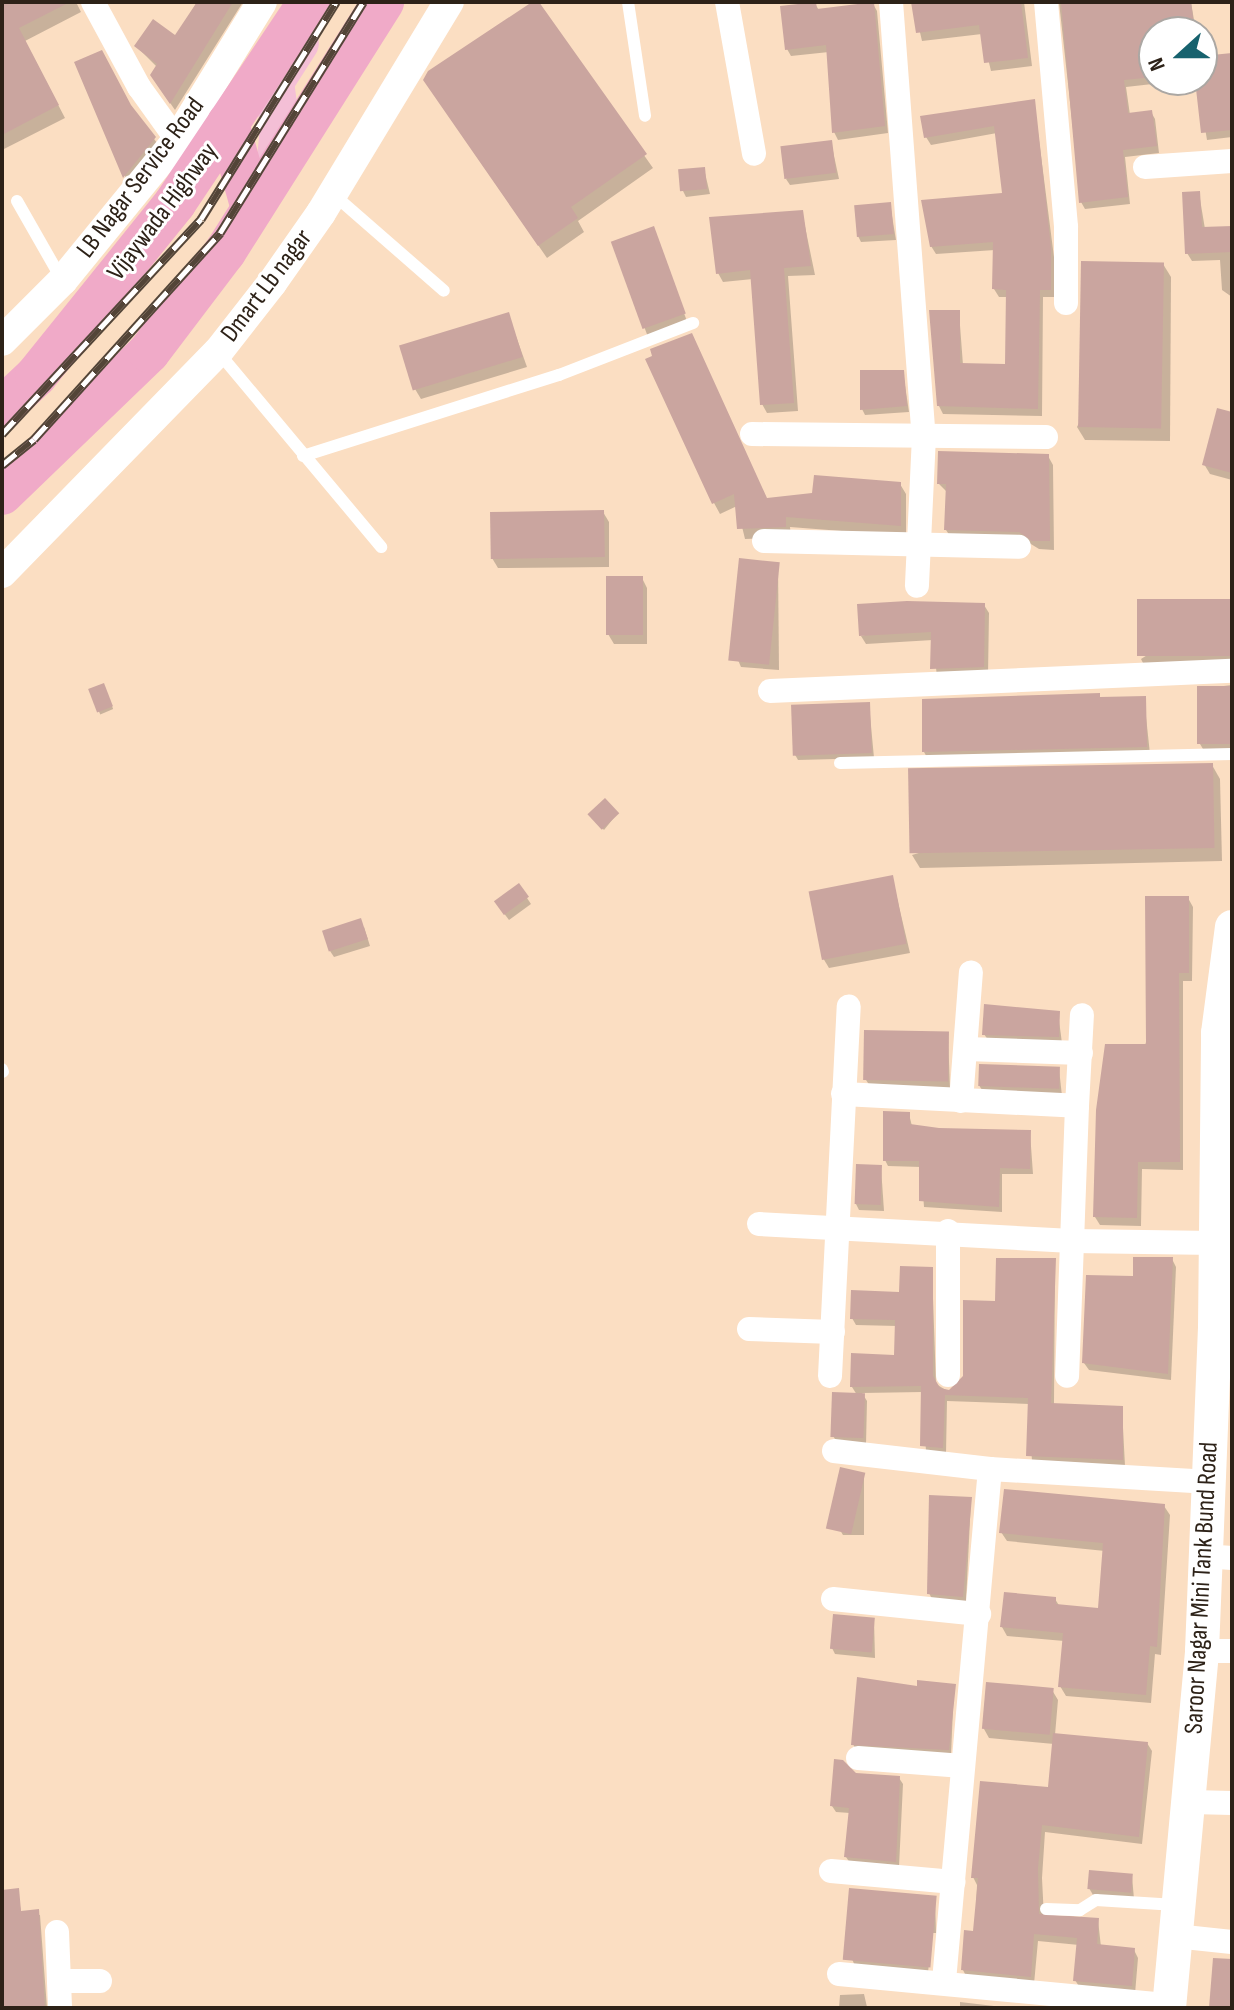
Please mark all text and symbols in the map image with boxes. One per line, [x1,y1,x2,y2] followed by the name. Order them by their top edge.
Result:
[1138,16,1218,96] north arrow
[1142,54,1172,74] text: N
[71,92,211,264] street label: LB Nagar Service Road
[101,137,225,287] street label: Vijaywada Highway
[215,224,319,348] street label: Dmart Lb nagar
[1179,1441,1225,1735] street label: Saroor Nagar Mini Tank Bund Road

